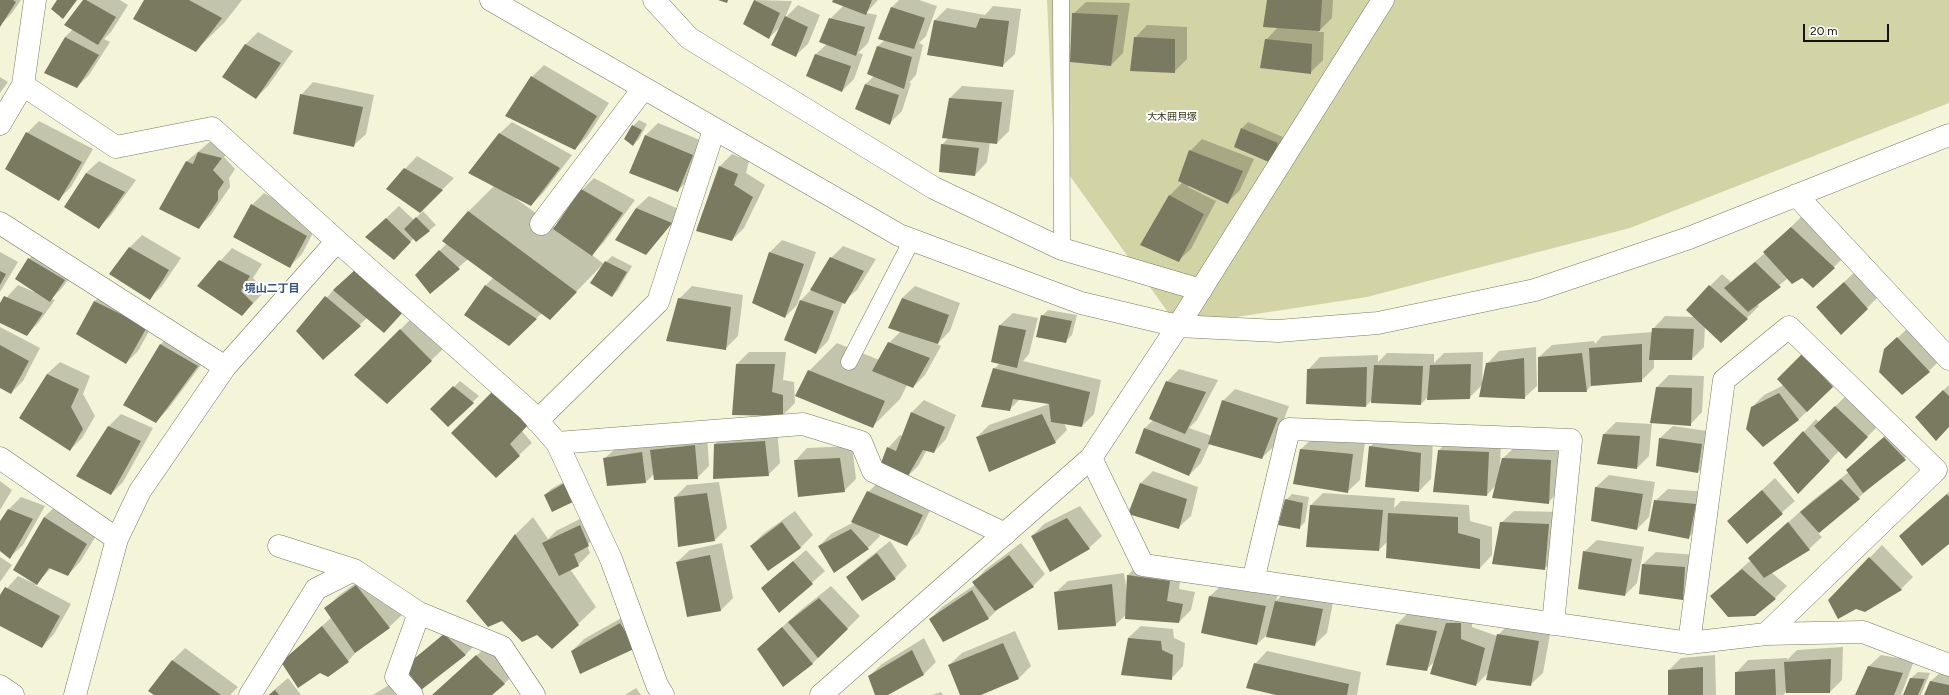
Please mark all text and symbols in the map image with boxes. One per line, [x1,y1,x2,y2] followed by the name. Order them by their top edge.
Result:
[1805,16,1891,42] scale bar
[1810,24,1838,38] text: 20 m
[1147,111,1197,123] park label: 大木囲貝塚
[245,282,299,296] district label: 境山二丁目

